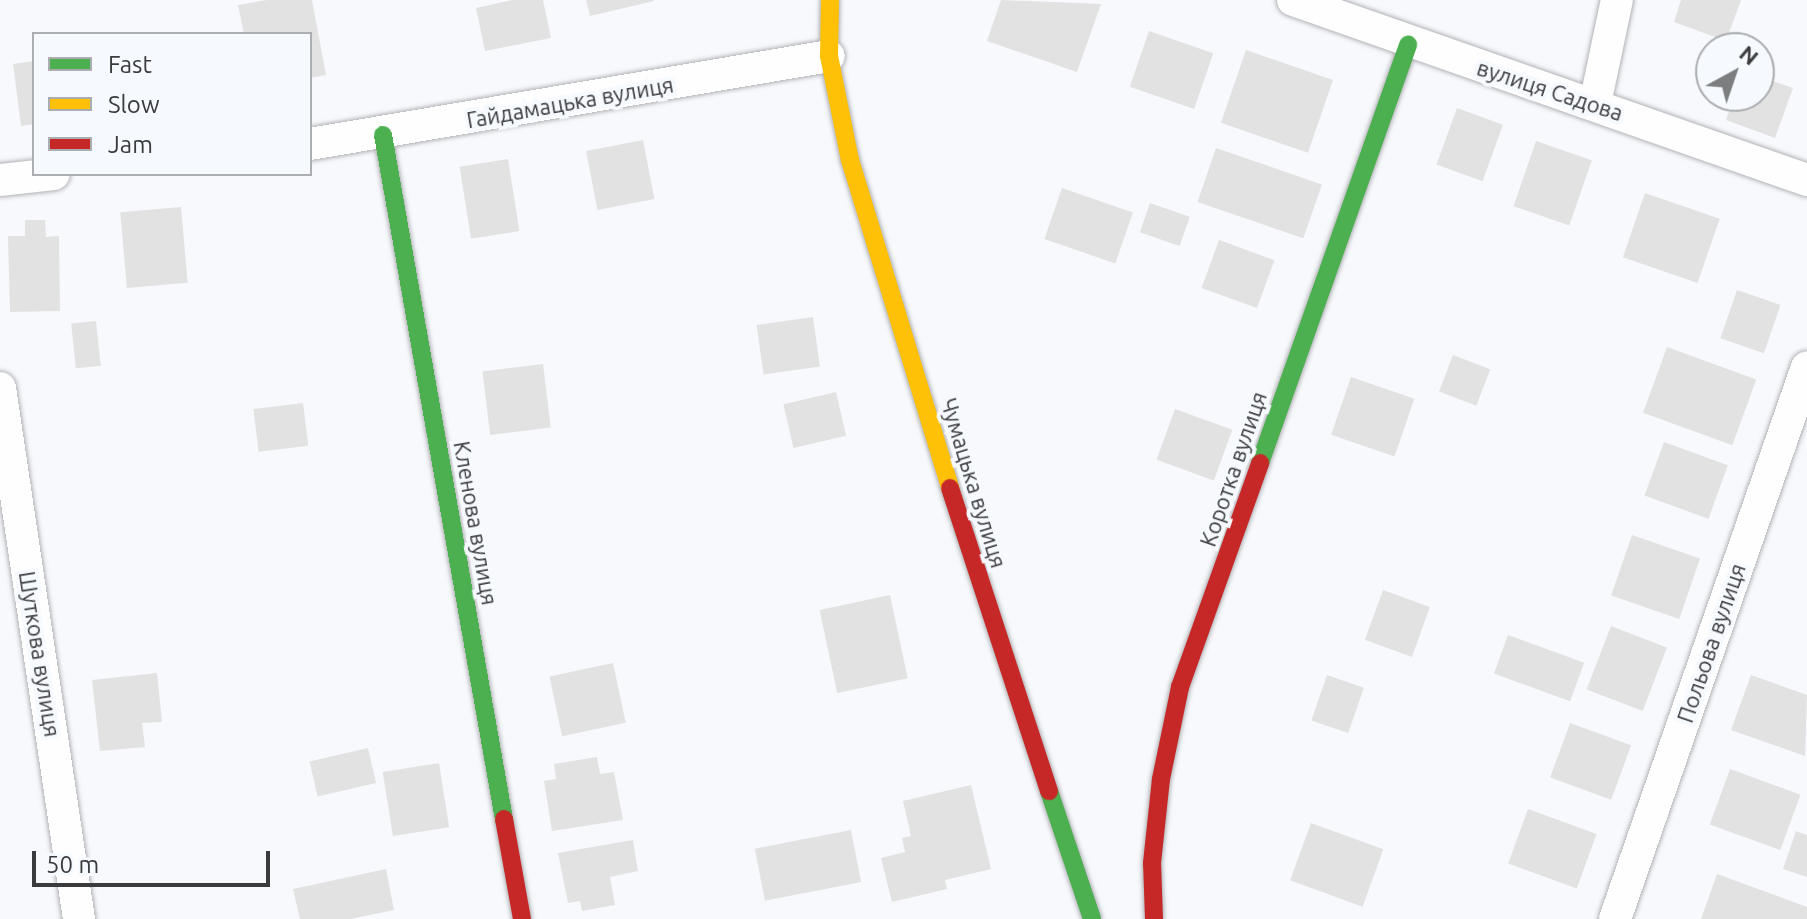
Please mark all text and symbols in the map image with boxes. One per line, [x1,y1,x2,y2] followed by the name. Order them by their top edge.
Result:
[32,32,312,176] legend
[1695,32,1775,112] north arrow
[1735,40,1764,70] text: N
[108,51,152,78] text: Fast
[1474,54,1626,126] street label: вулиця Садова
[465,71,675,133] street label: Гайдамацька вулиця
[108,91,160,118] text: Slow
[108,131,153,158] text: Jam
[1194,388,1272,550] street label: Коротка вулиця
[936,395,1012,571] street label: Чумацька вулиця
[449,439,503,607] street label: Кленова вулиця
[1671,560,1751,726] street label: Польова вулиця
[14,569,66,739] street label: Шуткова вулиця
[36,835,274,885] scale bar
[46,851,99,878] text: 50 m

